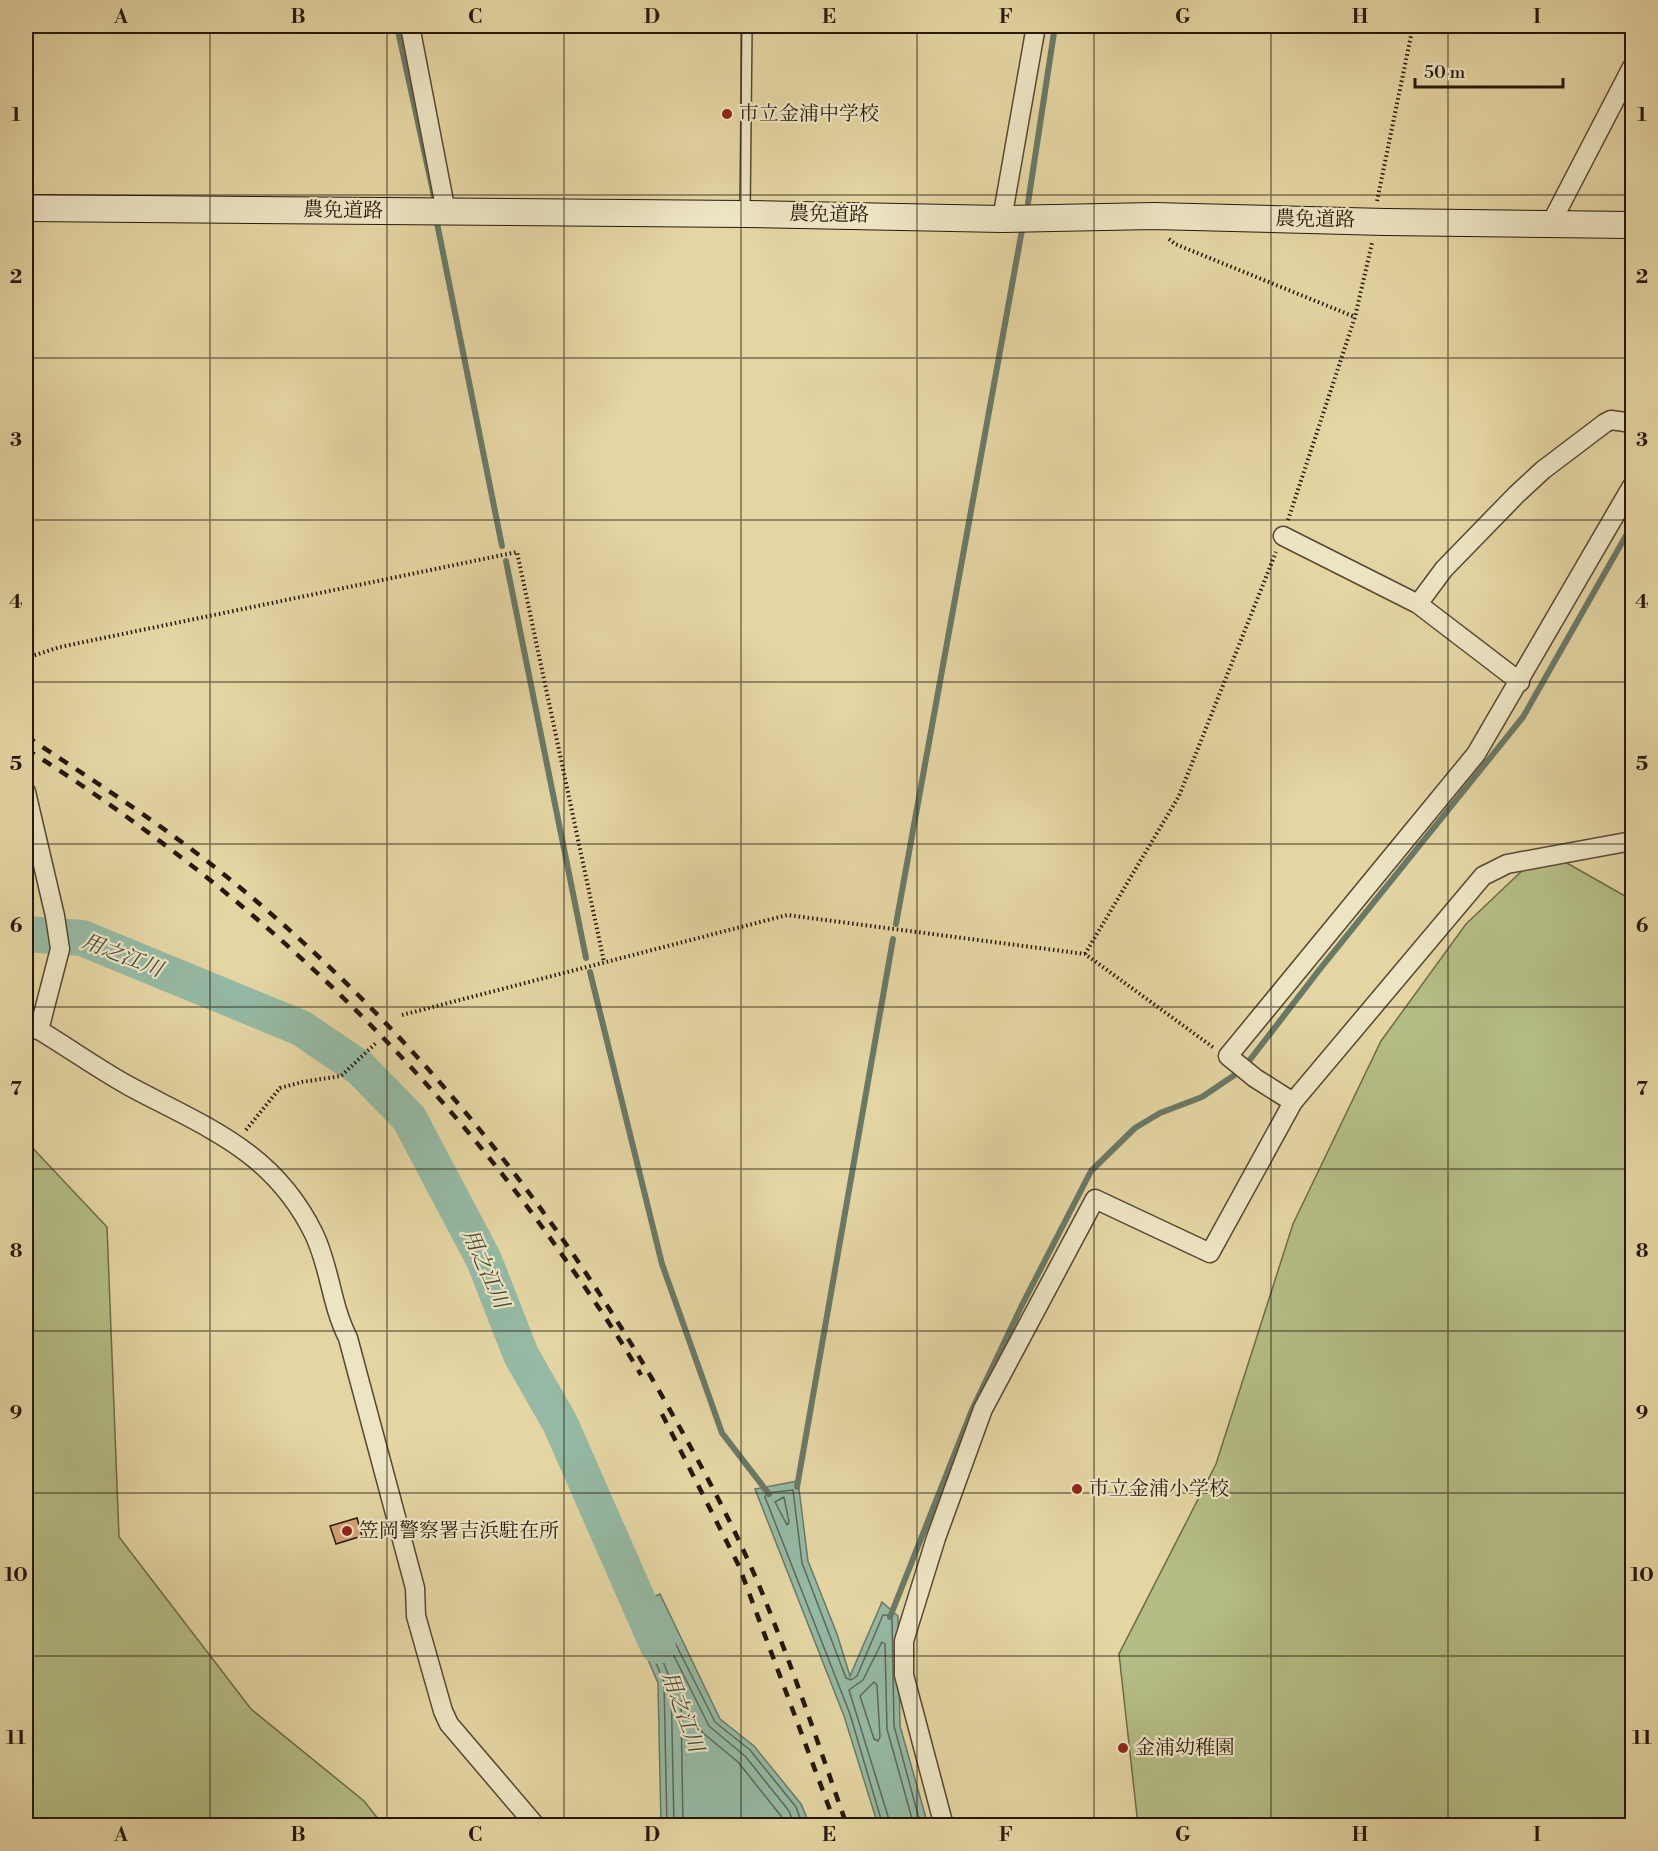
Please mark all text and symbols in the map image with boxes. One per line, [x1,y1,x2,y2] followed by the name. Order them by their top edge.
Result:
[113,5,129,30] text: A
[290,5,306,30] text: B
[468,5,482,30] text: C
[644,5,660,30] text: D
[822,5,836,30] text: E
[999,5,1013,30] text: F
[1175,5,1191,30] text: G
[1352,5,1369,30] text: H
[1533,5,1541,30] text: I
[1415,51,1564,89] scale bar
[1424,61,1466,84] text: 50 m
[739,102,879,127] place label: 市立金浦中学校
[11,103,21,128] text: 1
[1637,103,1647,128] text: 1
[720,107,734,121] marker: 市立金浦中学校
[303,198,383,224] street label: 農免道路
[789,202,869,228] street label: 農免道路
[1275,207,1355,233] street label: 農免道路
[10,265,22,290] text: 2
[1636,265,1648,290] text: 2
[10,428,22,453] text: 3
[1636,428,1648,453] text: 3
[9,590,23,615] text: 4
[1635,590,1649,615] text: 4
[10,752,22,777] text: 5
[1636,752,1648,777] text: 5
[10,914,23,939] text: 6
[1636,914,1649,939] text: 6
[78,929,168,984] water label: 用之江川
[10,1077,22,1102] text: 7
[1636,1077,1648,1102] text: 7
[456,1225,515,1314] water label: 用之江川
[10,1239,23,1264] text: 8
[1636,1239,1649,1264] text: 8
[10,1401,22,1426] text: 9
[1636,1401,1648,1426] text: 9
[1089,1477,1229,1502] place label: 市立金浦小学校
[1070,1482,1084,1496] marker: 市立金浦小学校
[359,1519,559,1544] place label: 笠岡警察署吉浜駐在所
[340,1524,354,1538] marker: 笠岡警察署吉浜駐在所
[4,1563,28,1588] text: 10
[1630,1563,1654,1588] text: 10
[655,1668,709,1758] water label: 用之江川
[6,1726,26,1751] text: 11
[1632,1726,1652,1751] text: 11
[1135,1736,1235,1761] place label: 金浦幼稚園
[1116,1741,1130,1755] marker: 金浦幼稚園
[113,1823,129,1848] text: A
[290,1823,306,1848] text: B
[468,1823,482,1848] text: C
[644,1823,660,1848] text: D
[822,1823,836,1848] text: E
[999,1823,1013,1848] text: F
[1175,1823,1191,1848] text: G
[1352,1823,1369,1848] text: H
[1533,1823,1541,1848] text: I

